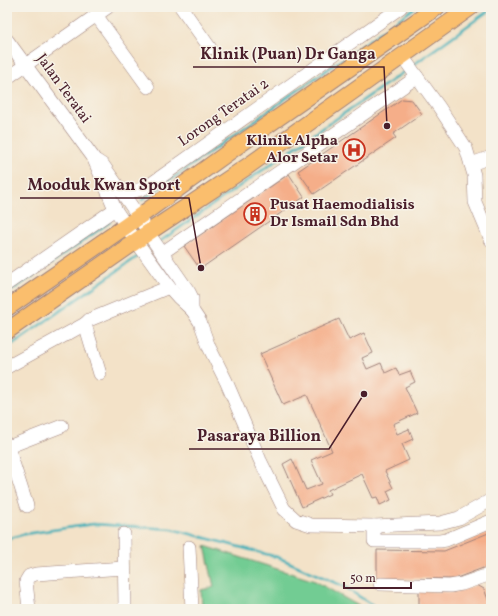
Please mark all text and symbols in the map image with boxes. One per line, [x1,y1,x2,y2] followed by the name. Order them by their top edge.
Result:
[193,39,384,67] callout: Klinik (Puan) Dr Ganga
[200,44,376,66] text: Klinik (Puan) Dr Ganga
[31,50,95,128] street label: Jalan Teratai
[174,74,274,152] street label: Lorong Teratai 2
[246,131,338,169] place label: Klinik Alpha Alor Setar
[341,137,367,163] hospital icon: Klinik Alpha Alor Setar
[20,170,189,198] callout: Mooduk Kwan Sport
[28,175,180,197] text: Mooduk Kwan Sport
[270,195,415,233] place label: Pusat Haemodialisis Dr Ismail Sdn Bhd
[242,201,268,227] building icon: Pusat Haemodialisis Dr Ismail Sdn Bhd
[189,421,329,449] callout: Pasaraya Billion
[197,426,321,448] text: Pasaraya Billion
[344,564,411,590] scale bar
[350,571,376,587] text: 50 m

